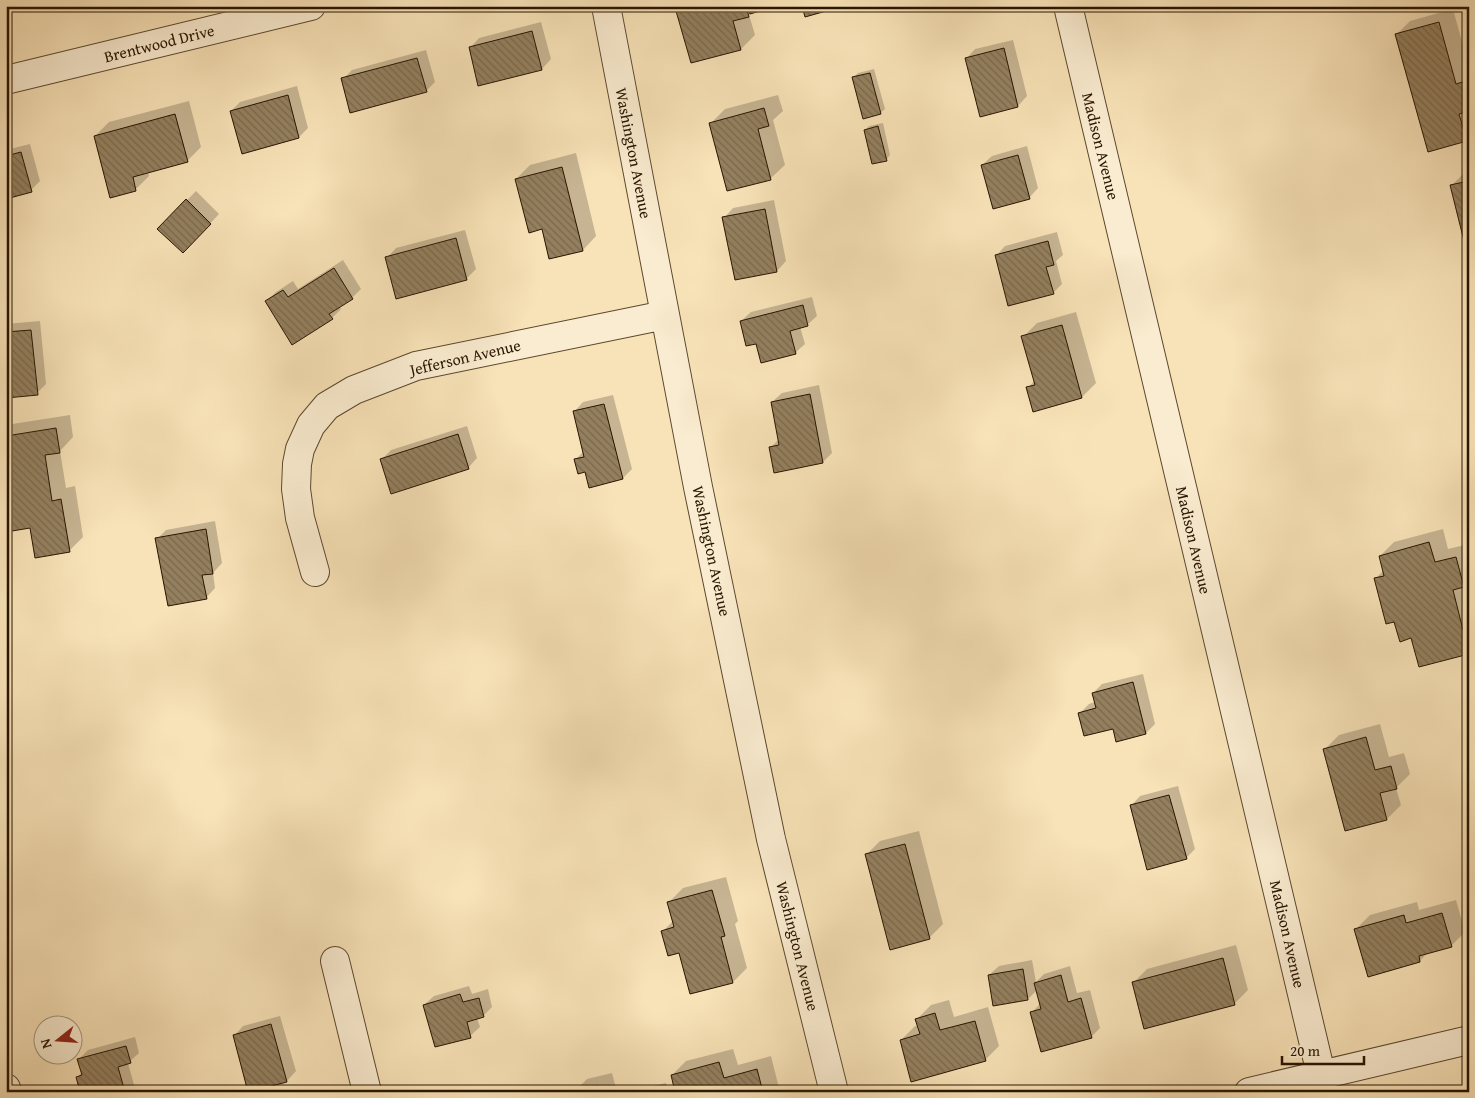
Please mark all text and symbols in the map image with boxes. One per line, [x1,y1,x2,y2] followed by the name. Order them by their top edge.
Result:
[101,18,217,68] street label: Brentwood Drive
[610,86,658,220] street label: Washington Avenue
[1076,90,1126,202] street label: Madison Avenue
[405,333,523,382] street label: Jefferson Avenue
[686,484,738,618] street label: Washington Avenue
[1170,484,1218,596] street label: Madison Avenue
[1264,878,1312,990] street label: Madison Avenue
[770,879,826,1013] street label: Washington Avenue
[32,1016,82,1066] north arrow
[1282,1033,1365,1065] scale bar
[34,1036,56,1051] text: N
[1290,1040,1321,1061] text: 20 m

